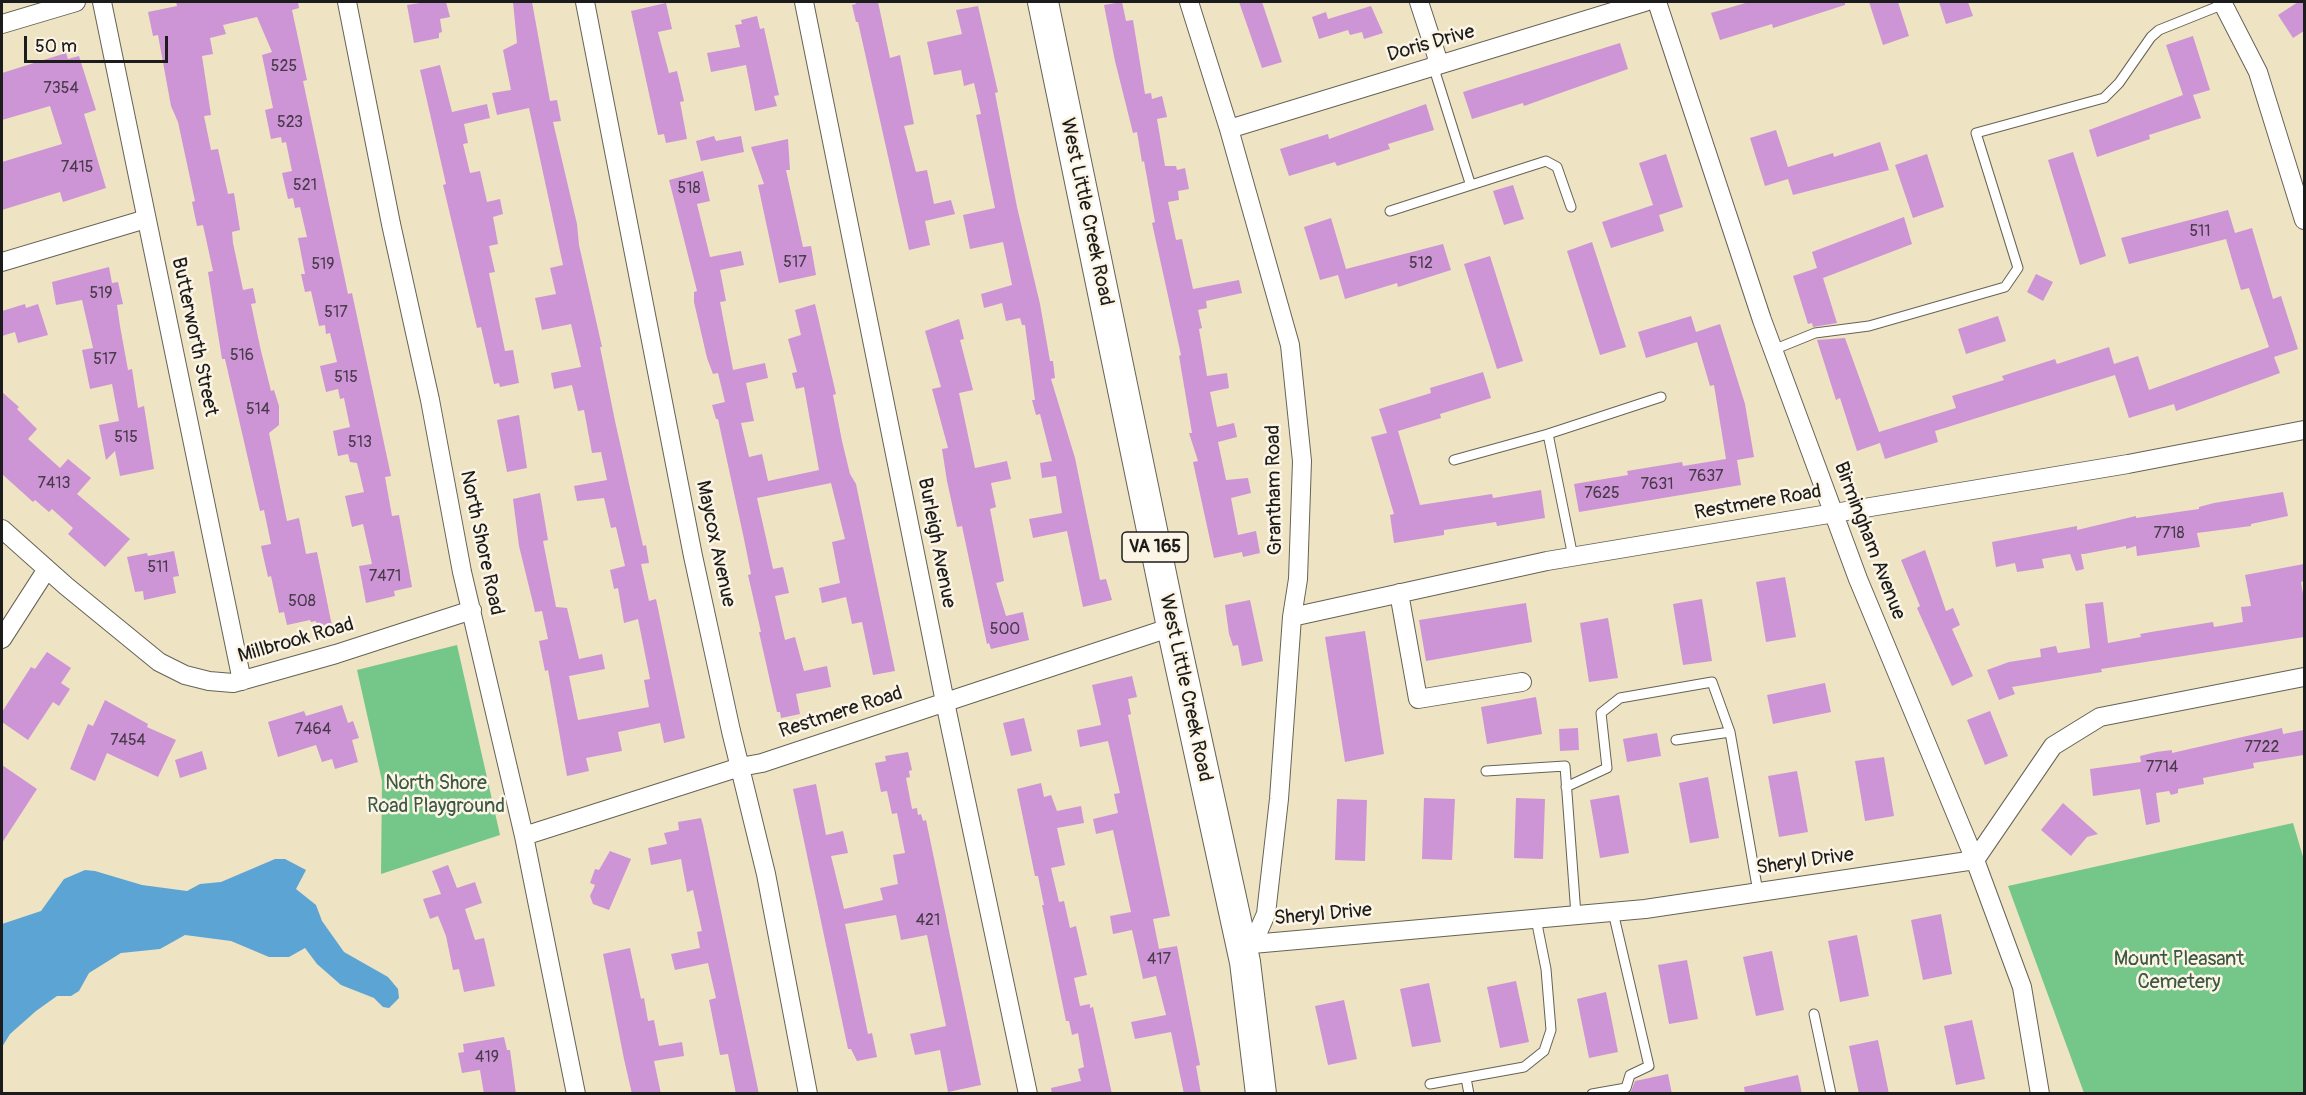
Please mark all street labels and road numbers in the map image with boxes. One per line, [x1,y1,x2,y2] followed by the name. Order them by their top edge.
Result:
[1384,20,1478,68] street label: Doris Drive
[1054,116,1118,308] street label: West Little Creek Road
[165,255,223,419] street label: Butterworth Street
[1262,425,1288,555] street label: Grantham Road
[1828,459,1910,623] street label: Birmingham Avenue
[454,468,508,618] street label: North Shore Road
[912,476,960,610] street label: Burleigh Avenue
[690,479,740,609] street label: Maycox Avenue
[1693,480,1823,526] street label: Restmere Road
[1122,532,1188,562] road number: VA 165
[1153,592,1217,784] street label: West Little Creek Road
[235,613,357,669] street label: Millbrook Road
[776,682,906,744] street label: Restmere Road
[1755,843,1855,881] street label: Sheryl Drive
[1273,899,1373,931] street label: Sheryl Drive

